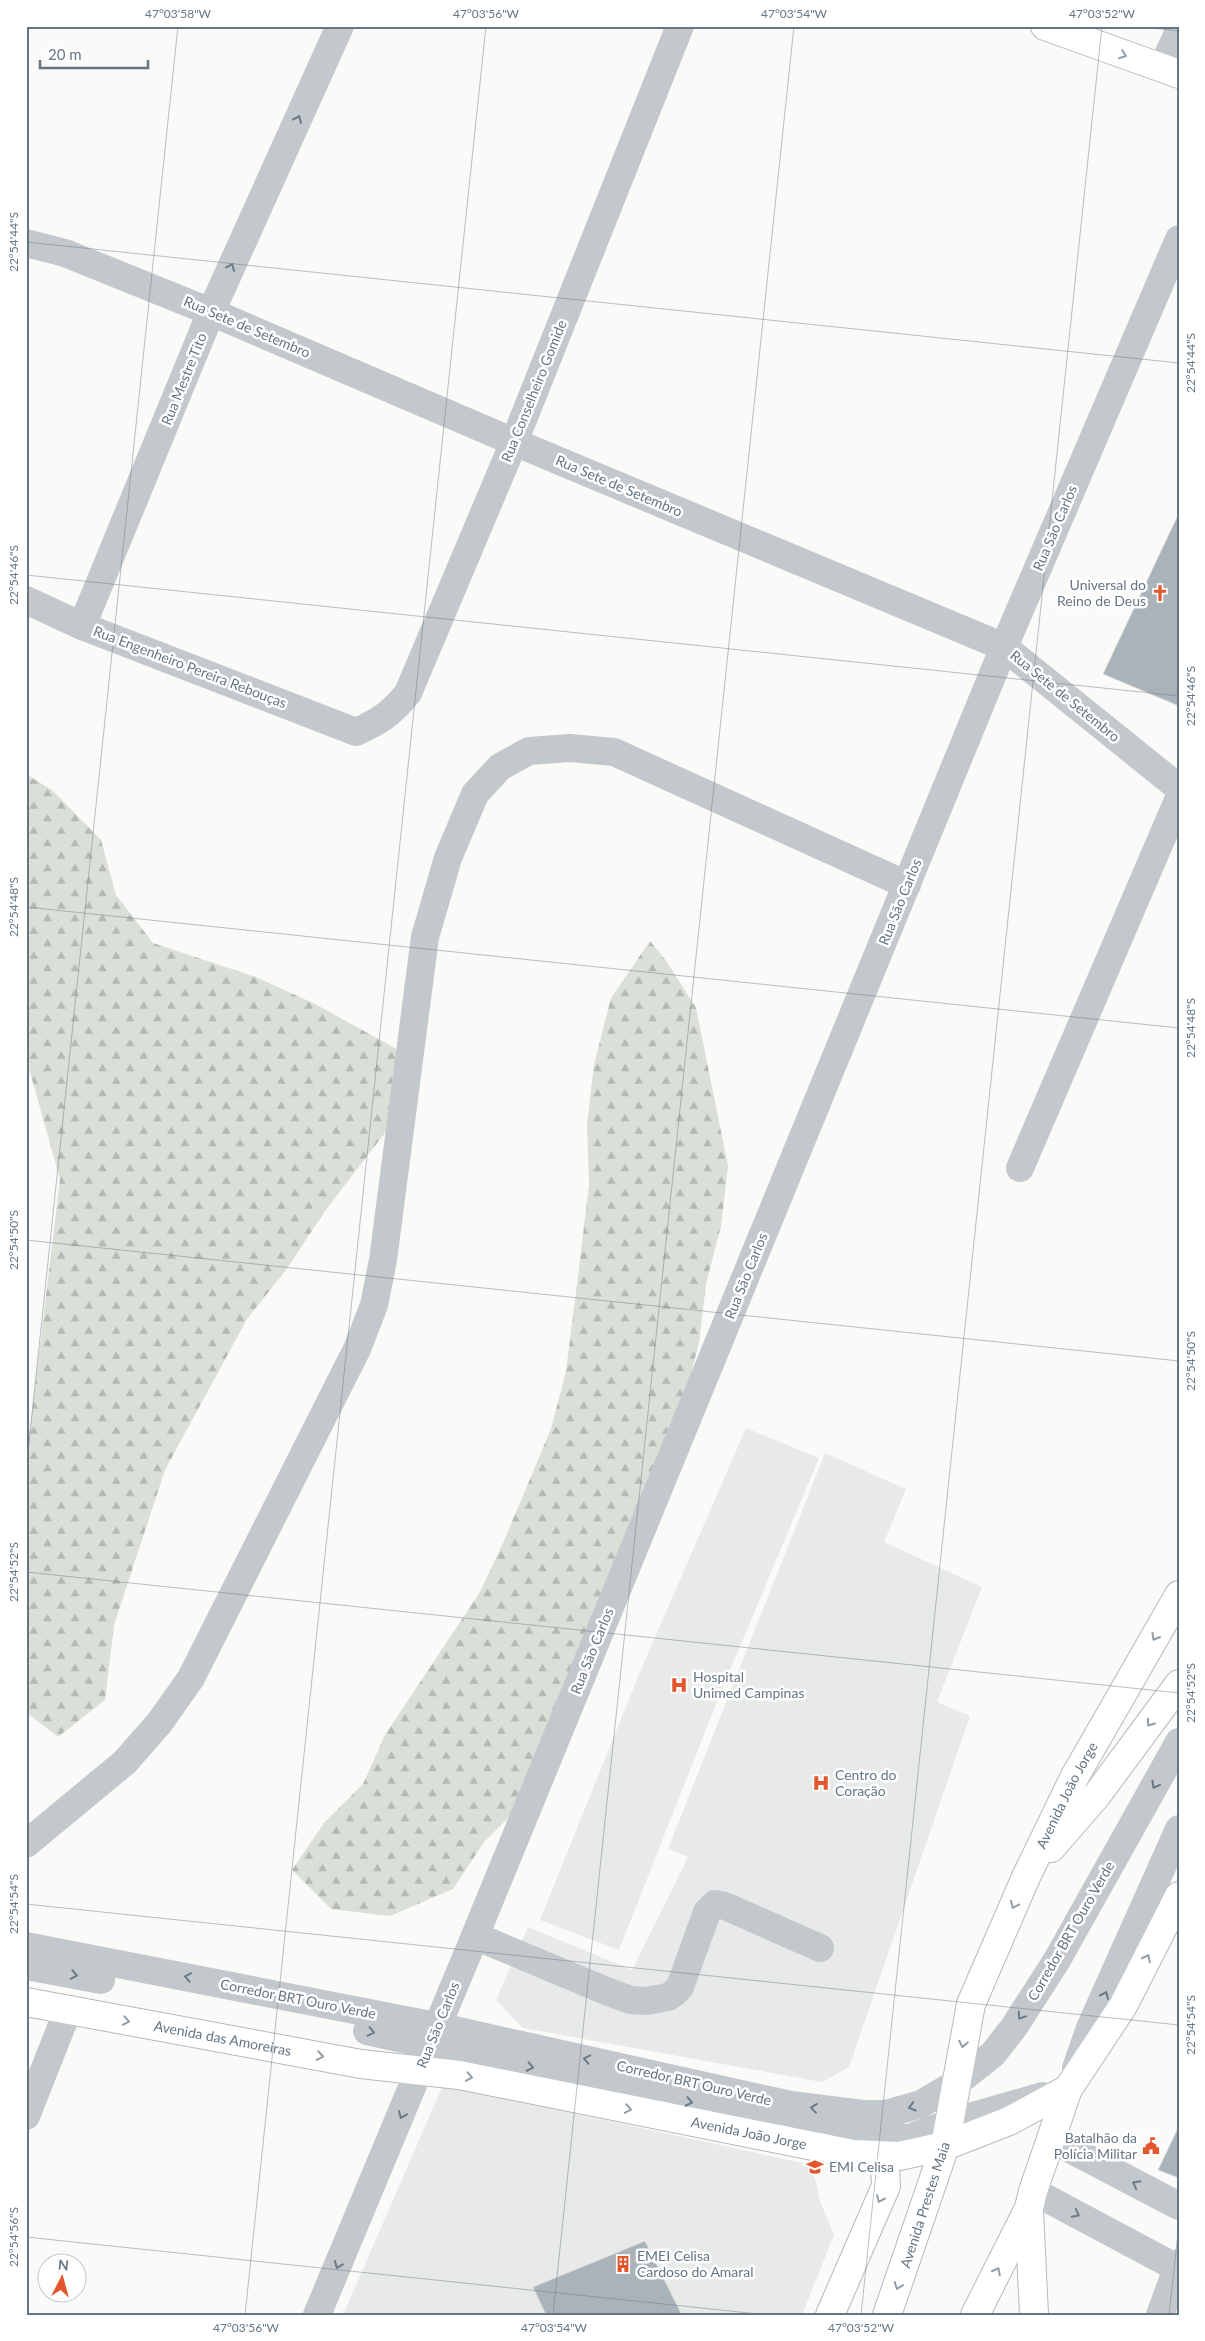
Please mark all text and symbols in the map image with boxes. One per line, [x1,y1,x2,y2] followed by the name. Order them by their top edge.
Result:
[145,6,212,21] text: 47°03'58"W
[453,6,520,21] text: 47°03'56"W
[761,6,828,21] text: 47°03'54"W
[1069,6,1136,21] text: 47°03'52"W
[40,38,148,70] scale bar
[48,45,82,63] text: 20 m
[1119,49,1127,59] one-way arrow
[292,115,302,124] one-way arrow
[6,212,21,272] text: 22°54'44"S
[225,263,236,272] one-way arrow
[181,292,313,361] street label: Rua Sete de Setembro
[497,317,570,464] street label: Rua Conselheiro Gomide
[157,330,210,427] street label: Rua Mestre Tito
[1183,333,1198,393] text: 22°54'44"S
[553,451,685,520] street label: Rua Sete de Setembro
[1029,482,1080,573] street label: Rua São Carlos
[6,545,21,605] text: 22°54'46"S
[1057,576,1146,609] place label: Universal do Reino de Deus
[1150,583,1170,603] church icon: Universal do Reino de Deus
[91,622,289,711] street label: Rua Engenheiro Pereira Rebouças
[1007,646,1124,745] street label: Rua Sete de Setembro
[1183,666,1198,726] text: 22°54'46"S
[875,856,925,947] street label: Rua São Carlos
[6,877,21,937] text: 22°54'48"S
[1183,998,1198,1058] text: 22°54'48"S
[6,1210,21,1270] text: 22°54'50"S
[721,1230,771,1321] street label: Rua São Carlos
[1183,1331,1198,1391] text: 22°54'50"S
[6,1542,21,1602] text: 22°54'52"S
[567,1605,617,1696] street label: Rua São Carlos
[1151,1632,1161,1641] one-way arrow
[1183,1663,1198,1723] text: 22°54'52"S
[693,1668,804,1701] place label: Hospital Unimed Campinas
[669,1675,689,1695] hospital icon: Hospital Unimed Campinas
[1147,1717,1156,1727] one-way arrow
[1032,1739,1101,1851] street label: Avenida João Jorge
[835,1766,897,1799] place label: Centro do Coração
[811,1773,831,1793] hospital icon: Centro do Coração
[1151,1779,1161,1788] one-way arrow
[1024,1858,1117,2003] street label: Corredor BRT Ouro Verde
[6,1874,21,1934] text: 22°54'54"S
[1009,1900,1020,1909] one-way arrow
[1141,1954,1151,1963] one-way arrow
[70,1969,79,1979] one-way arrow
[184,1973,192,1983] one-way arrow
[219,1975,377,2022] street label: Corredor BRT Ouro Verde
[413,1979,463,2070] street label: Rua São Carlos
[1098,1991,1109,2000] one-way arrow
[1183,1995,1198,2055] text: 22°54'54"S
[1018,2010,1027,2020] one-way arrow
[121,2015,130,2026] one-way arrow
[153,2017,293,2059] street label: Avenida das Amoreiras
[367,2026,376,2037] one-way arrow
[958,2040,969,2048] one-way arrow
[316,2051,324,2061] one-way arrow
[583,2055,592,2065] one-way arrow
[615,2056,773,2109] street label: Corredor BRT Ouro Verde
[525,2061,534,2072] one-way arrow
[464,2072,473,2082] one-way arrow
[684,2096,693,2107] one-way arrow
[909,2101,917,2111] one-way arrow
[624,2103,633,2114] one-way arrow
[810,2103,818,2114] one-way arrow
[397,2110,408,2119] one-way arrow
[690,2113,808,2153] street label: Avenida João Jorge
[1054,2129,1137,2162] place label: Batalhão da Polícia Militar
[1141,2136,1161,2156] public building icon: Batalhão da Polícia Militar
[896,2140,953,2270] street label: Avenida Prestes Maia
[805,2157,825,2177] school or university icon: EMI Celisa
[829,2158,894,2175] place label: EMI Celisa
[1132,2180,1141,2190] one-way arrow
[875,2194,886,2203] one-way arrow
[6,2207,21,2267] text: 22°54'56"S
[1070,2208,1079,2218] one-way arrow
[637,2247,754,2280] place label: EMEI Celisa Cardoso do Amaral
[38,2254,88,2304] north arrow
[613,2254,633,2274] building icon: EMEI Celisa Cardoso do Amaral
[57,2256,70,2274] text: N
[334,2260,345,2269] one-way arrow
[991,2267,1001,2276] one-way arrow
[894,2281,904,2290] one-way arrow
[213,2320,280,2335] text: 47°03'56"W
[521,2320,588,2335] text: 47°03'54"W
[828,2320,895,2335] text: 47°03'52"W

